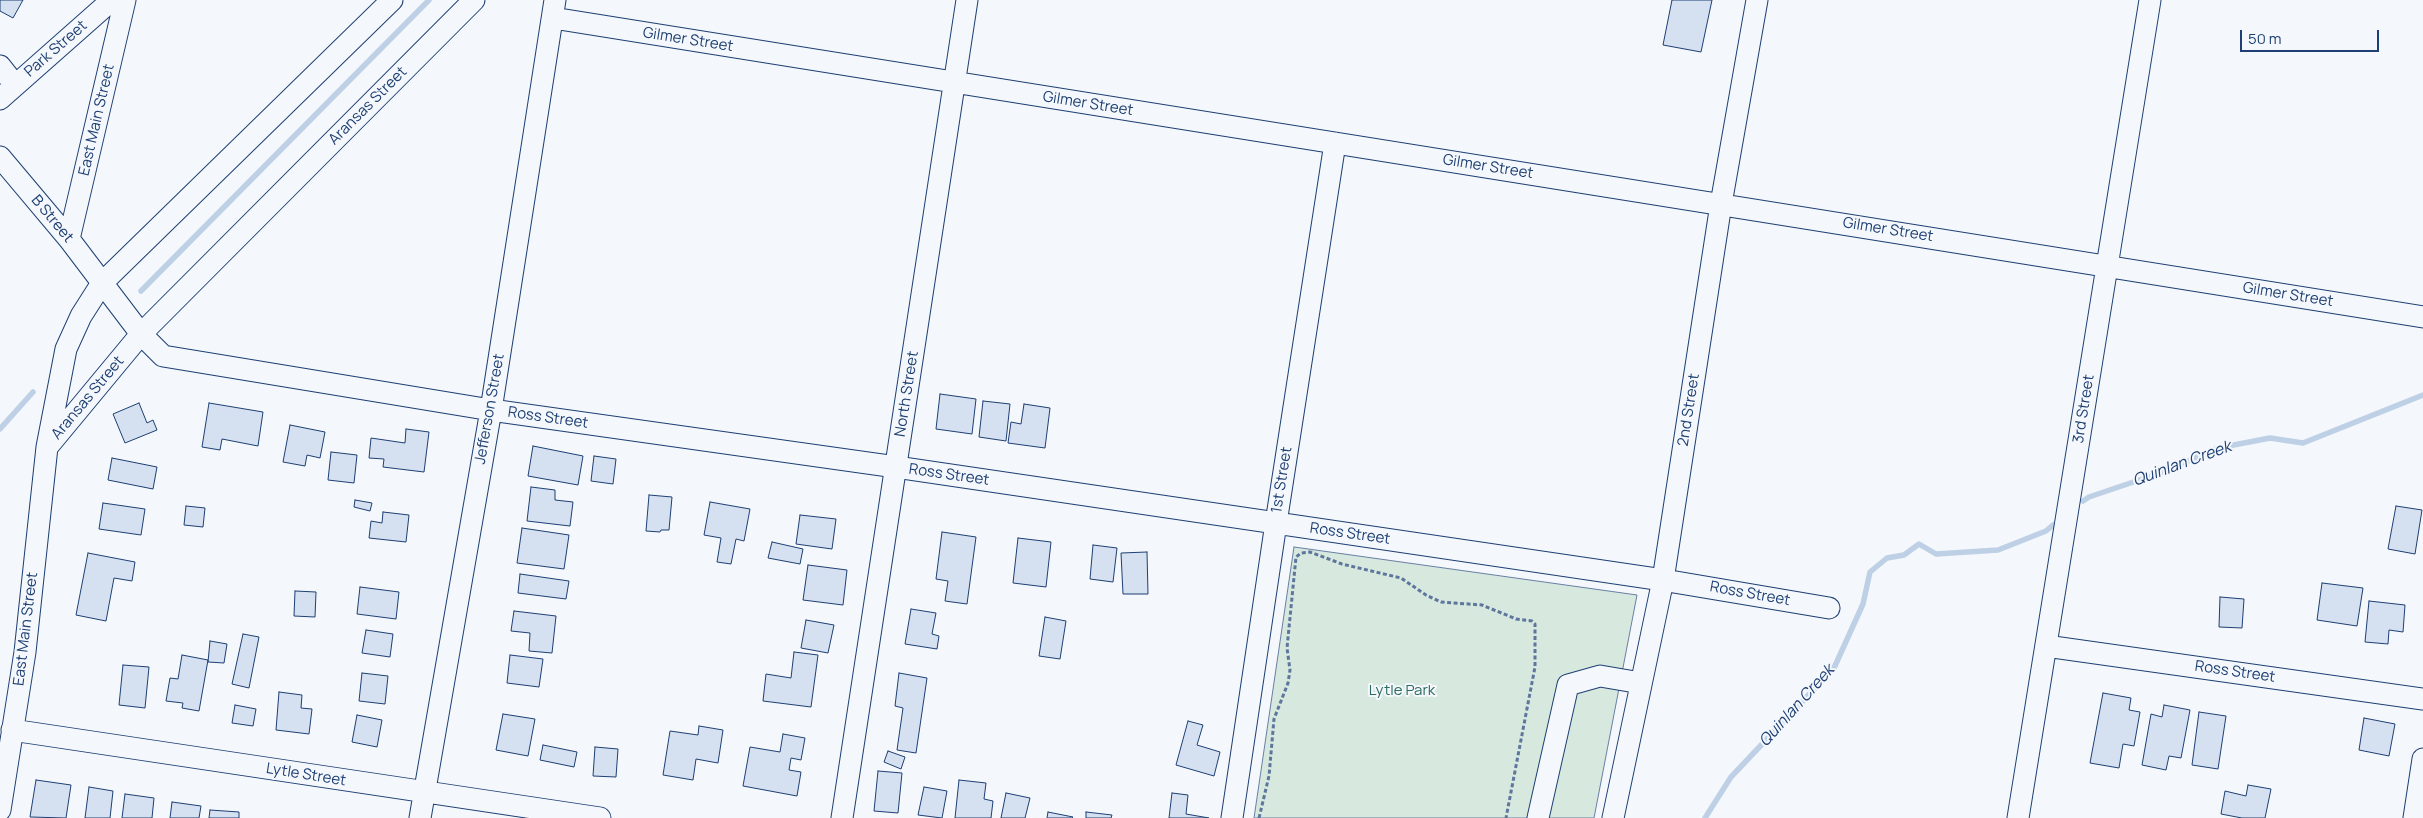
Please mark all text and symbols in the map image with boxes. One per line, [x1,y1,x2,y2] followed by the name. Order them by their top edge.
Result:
[21,17,91,81] street label: Park Street
[2243,20,2382,52] scale bar
[641,24,735,56] street label: Gilmer Street
[2248,28,2282,49] text: 50 m
[75,62,119,178] street label: East Main Street
[325,63,411,149] street label: Aransas Street
[1041,88,1135,120] street label: Gilmer Street
[1441,151,1535,183] street label: Gilmer Street
[27,192,77,246] street label: B Street
[1841,214,1935,246] street label: Gilmer Street
[2241,279,2335,311] street label: Gilmer Street
[891,350,923,438] street label: North Street
[471,352,509,466] street label: Jefferson Street
[48,353,128,443] street label: Aransas Street
[1674,372,1704,448] street label: 2nd Street
[2070,373,2098,445] street label: 3rd Street
[507,403,589,433] street label: Ross Street
[2130,437,2234,491] water label: Quinlan Creek
[1268,446,1296,514] street label: 1st Street
[908,460,990,490] street label: Ross Street
[1309,519,1391,549] street label: Ross Street
[10,571,42,687] street label: East Main Street
[1709,578,1791,610] street label: Ross Street
[2194,657,2276,687] street label: Ross Street
[1755,661,1839,751] water label: Quinlan Creek
[1369,682,1435,700] park label: Lytle Park
[265,760,347,790] street label: Lytle Street

